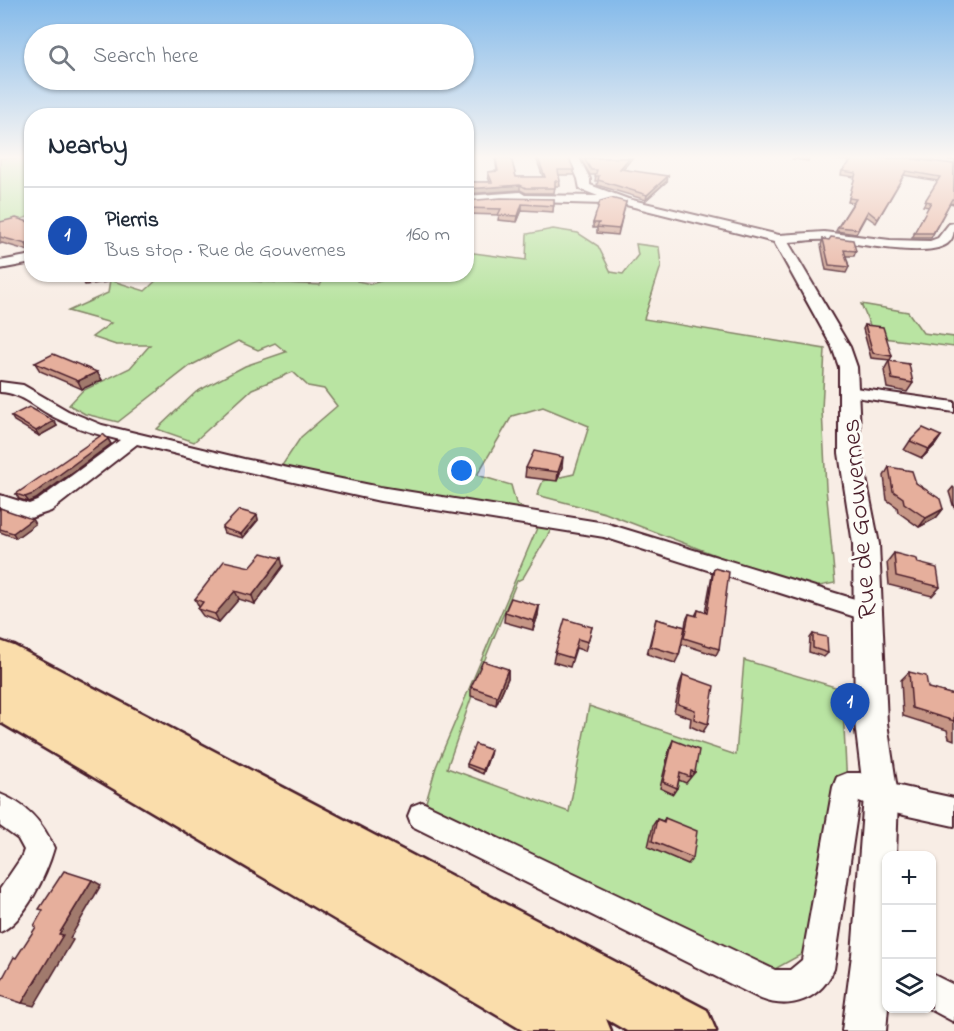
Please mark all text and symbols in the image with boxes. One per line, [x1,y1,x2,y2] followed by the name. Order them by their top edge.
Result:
[24,24,474,90] search box
[45,41,78,74] icon: search
[93,41,198,73] text: Search here
[48,128,127,166] text: Nearby
[105,205,159,237] text: Pierris
[64,221,71,250] text: 1
[406,221,450,250] text: 160 m
[105,237,346,266] text: Bus stop · Rue de Gouvernes
[832,417,889,620] street label: Rue de Gouvernes
[447,456,476,485] your location
[830,684,870,733] pin: 1
[882,851,936,1013] map controls
[882,851,936,905] button: +
[882,905,936,959] button: −
[882,959,936,1013] button: layers

